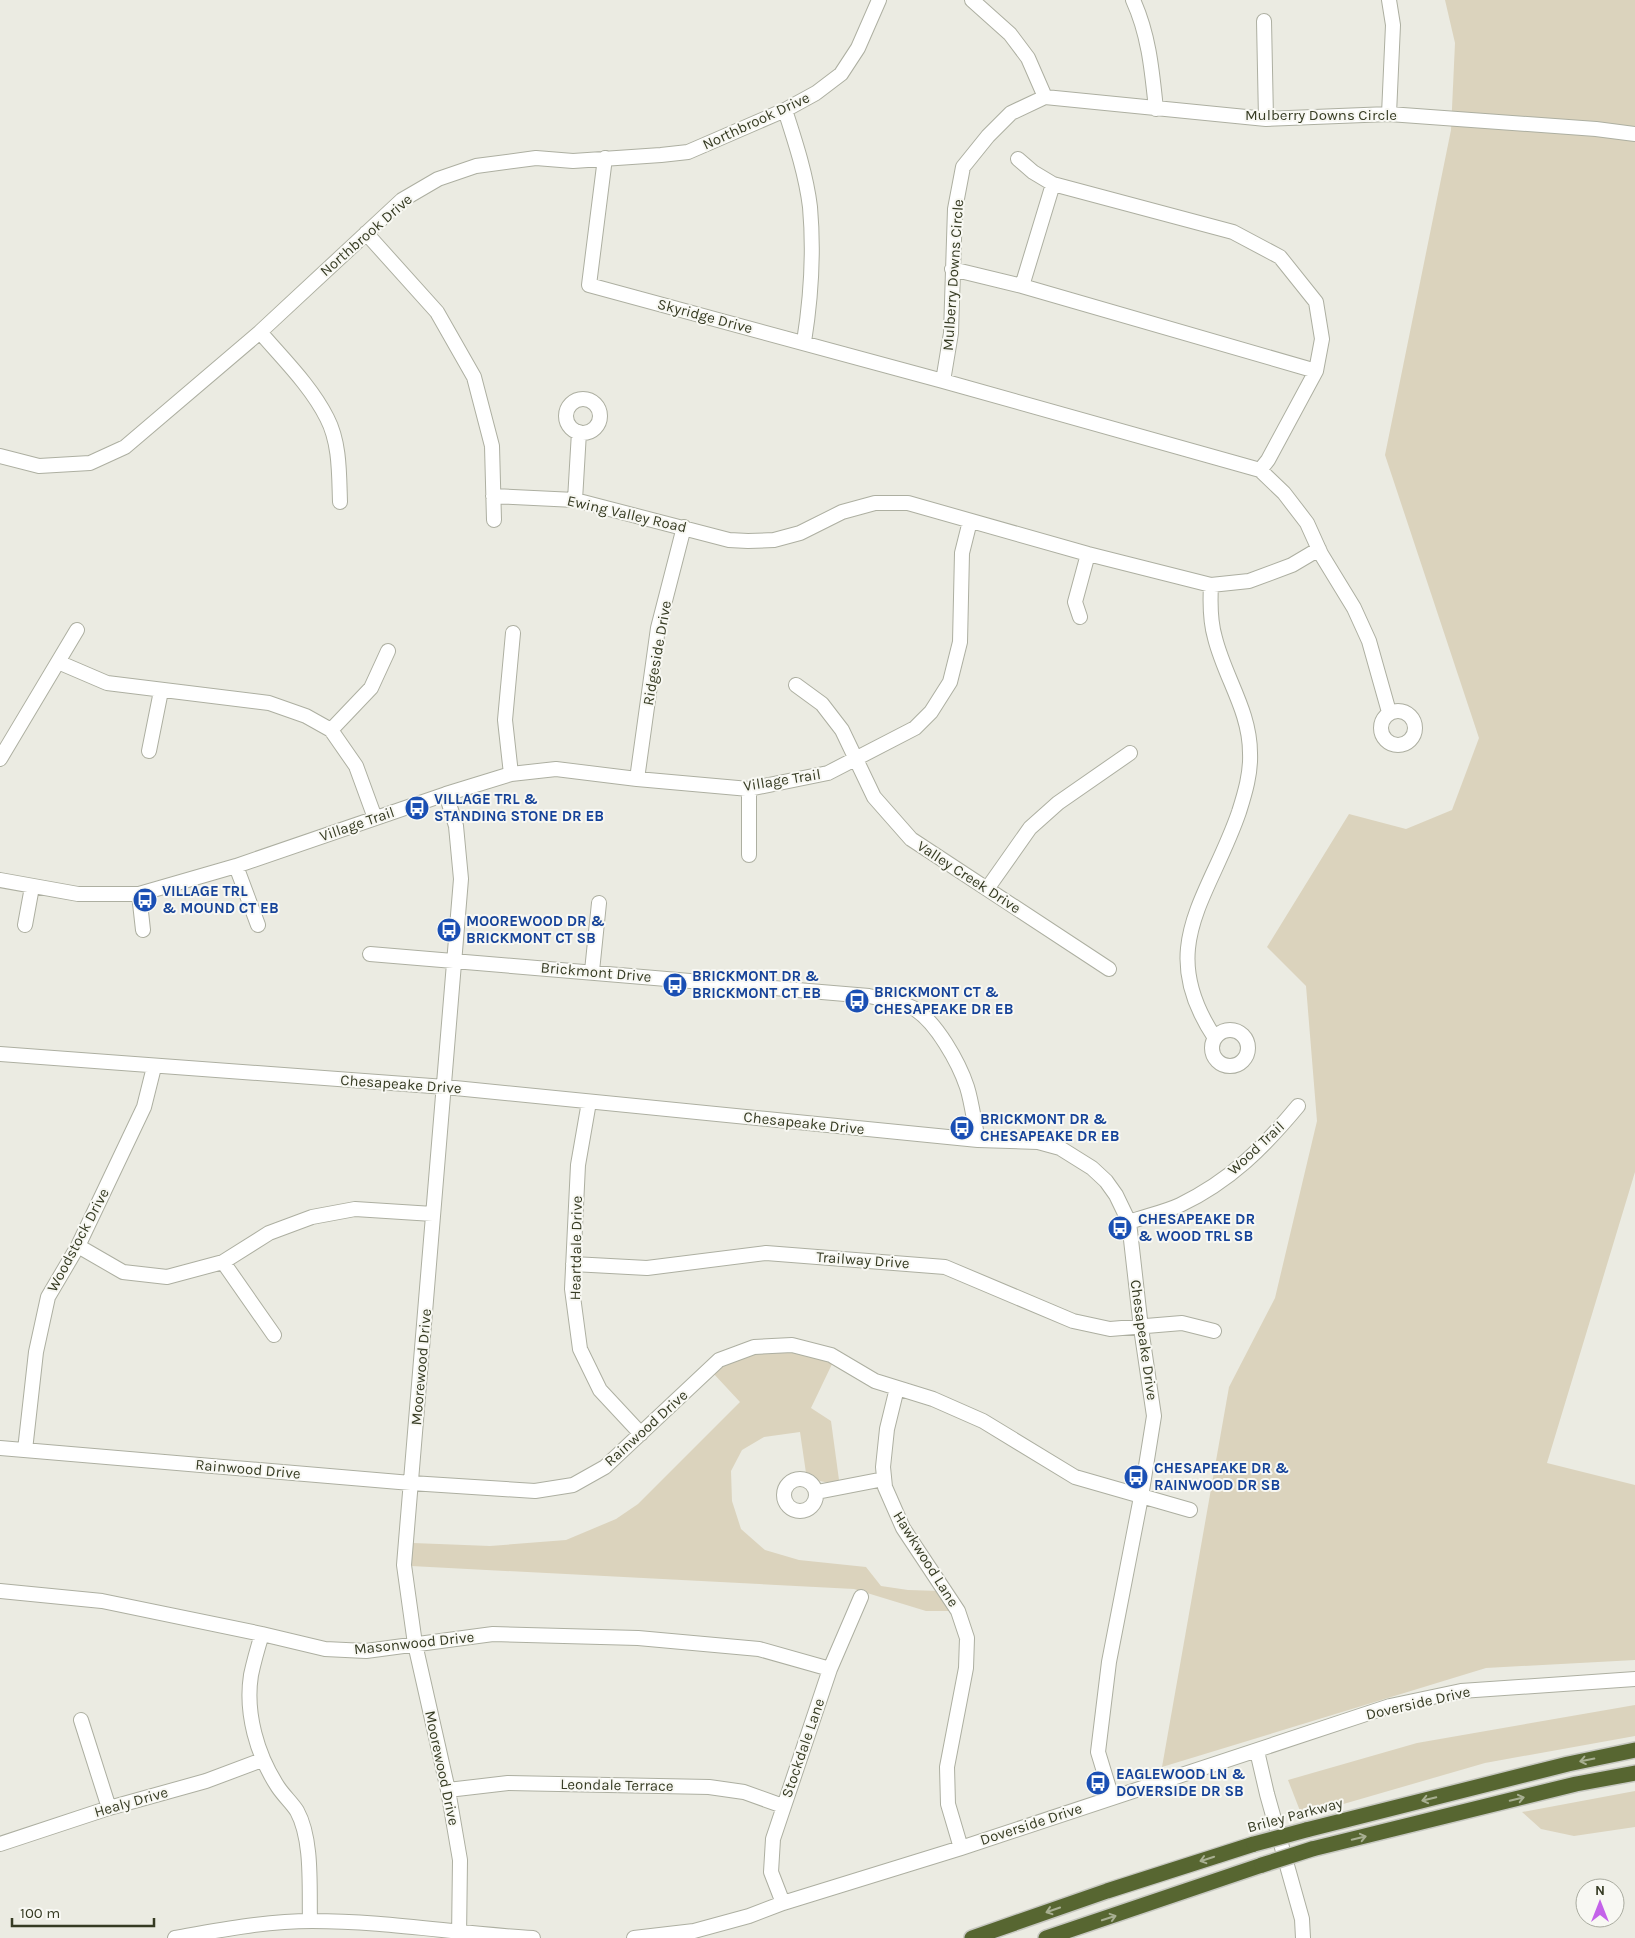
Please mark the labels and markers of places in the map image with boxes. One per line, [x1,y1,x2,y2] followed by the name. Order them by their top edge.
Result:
[434,790,604,825] place label: VILLAGE TRL & STANDING STONE DR EB
[404,795,430,821] bus stop icon: VILLAGE TRL & STANDING STONE DR EB
[162,882,279,917] place label: VILLAGE TRL & MOUND CT EB
[132,887,158,913] bus stop icon: VILLAGE TRL & MOUND CT EB
[466,912,605,947] place label: MOOREWOOD DR & BRICKMONT CT SB
[436,917,462,943] bus stop icon: MOOREWOOD DR & BRICKMONT CT SB
[692,967,821,1002] place label: BRICKMONT DR & BRICKMONT CT EB
[662,972,688,998] bus stop icon: BRICKMONT DR & BRICKMONT CT EB
[874,983,1013,1018] place label: BRICKMONT CT & CHESAPEAKE DR EB
[844,988,870,1014] bus stop icon: BRICKMONT CT & CHESAPEAKE DR EB
[980,1110,1119,1145] place label: BRICKMONT DR & CHESAPEAKE DR EB
[949,1115,975,1141] bus stop icon: BRICKMONT DR & CHESAPEAKE DR EB
[1138,1210,1255,1245] place label: CHESAPEAKE DR & WOOD TRL SB
[1107,1215,1133,1241] bus stop icon: CHESAPEAKE DR & WOOD TRL SB
[1154,1459,1289,1494] place label: CHESAPEAKE DR & RAINWOOD DR SB
[1123,1464,1149,1490] bus stop icon: CHESAPEAKE DR & RAINWOOD DR SB
[1116,1765,1246,1800] place label: EAGLEWOOD LN & DOVERSIDE DR SB
[1085,1770,1111,1796] bus stop icon: EAGLEWOOD LN & DOVERSIDE DR SB

